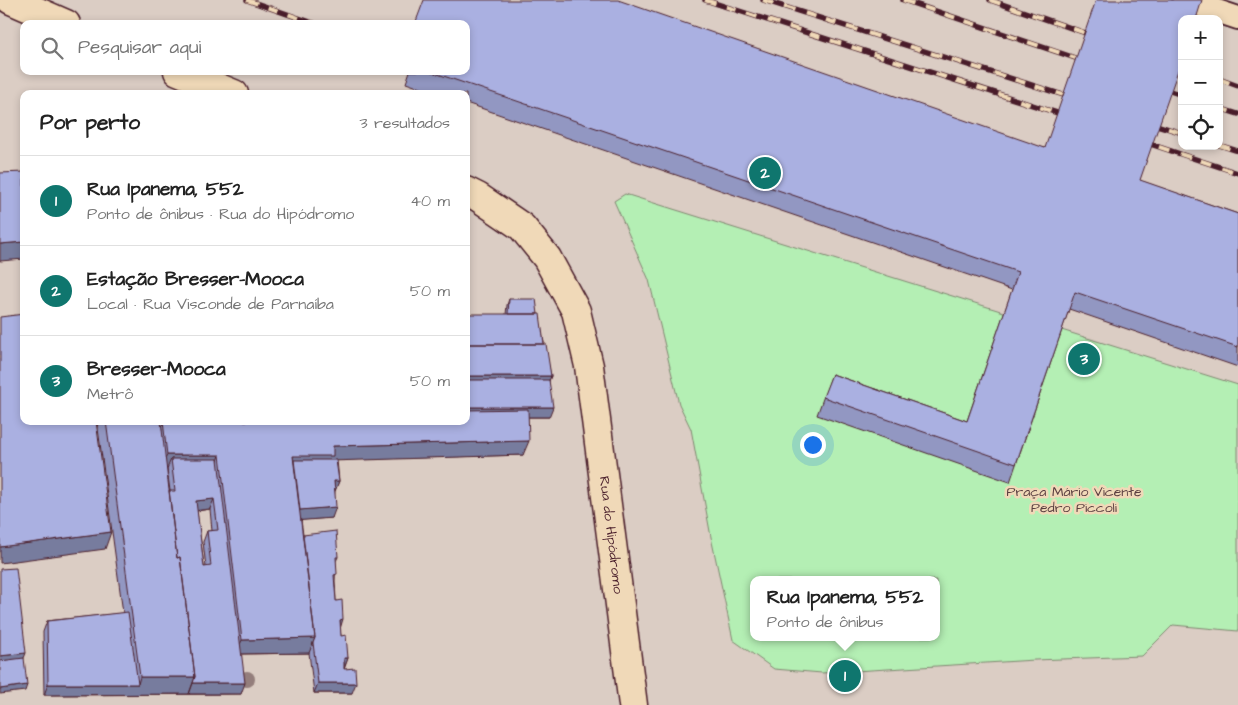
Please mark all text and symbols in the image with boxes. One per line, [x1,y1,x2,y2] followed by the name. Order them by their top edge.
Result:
[1178,15,1223,150] map controls
[1178,15,1223,60] button: +
[20,20,470,75] search box
[38,34,66,62] icon: search
[78,34,201,61] text: Pesquisar aqui
[1178,60,1223,105] button: −
[1178,105,1223,150] button: locate
[40,108,140,137] text: Por perto
[359,112,450,134] text: 3 resultados
[749,154,781,192] pin: 2
[87,176,244,203] text: Rua Ipanema, 552
[55,190,57,212] text: 1
[410,190,450,212] text: 40 m
[87,203,354,225] text: Ponto de ônibus · Rua do Hipódromo
[87,266,304,293] text: Estação Bresser-Mooca
[51,280,61,302] text: 2
[410,280,450,302] text: 50 m
[87,293,334,315] text: Local · Rua Visconde de Parnaíba
[1068,340,1100,378] pin: 3
[87,356,226,383] text: Bresser-Mooca
[52,370,60,392] text: 3
[410,370,450,392] text: 50 m
[87,383,133,405] text: Metrô
[800,432,826,458] your location
[594,475,628,595] street label: Rua do Hipódromo
[1007,482,1142,518] park label: Praça Mário Vicente Pedro Piccoli
[750,576,940,641] popup
[767,584,923,611] text: Rua Ipanema, 552
[767,611,884,633] text: Ponto de ônibus
[829,657,861,695] pin: 1

